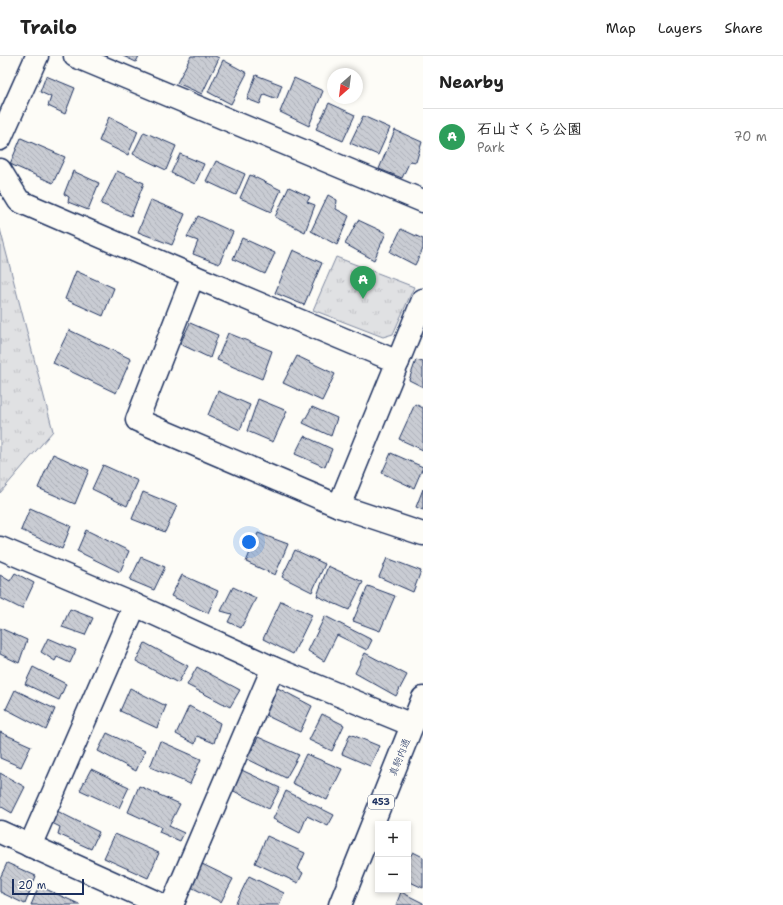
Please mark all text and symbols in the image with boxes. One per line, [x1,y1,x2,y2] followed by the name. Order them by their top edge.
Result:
[20,15,77,40] text: Trailo
[606,19,636,37] text: Map
[658,19,702,37] text: Layers
[724,19,763,37] text: Share
[327,68,363,104] north arrow
[439,71,504,93] text: Nearby
[477,119,582,139] text: 石山さくら公園
[447,128,457,145] text: A
[733,128,767,145] text: 70 m
[477,139,505,156] text: Park
[350,266,376,299] pin: A
[239,532,259,552] your location
[386,736,413,778] street label: 真駒内通
[368,795,394,809] road number: 453
[375,821,411,893] map controls
[375,821,411,857] button: +
[375,857,411,893] button: −
[12,877,84,896] scale bar
[18,878,46,893] text: 20 m

